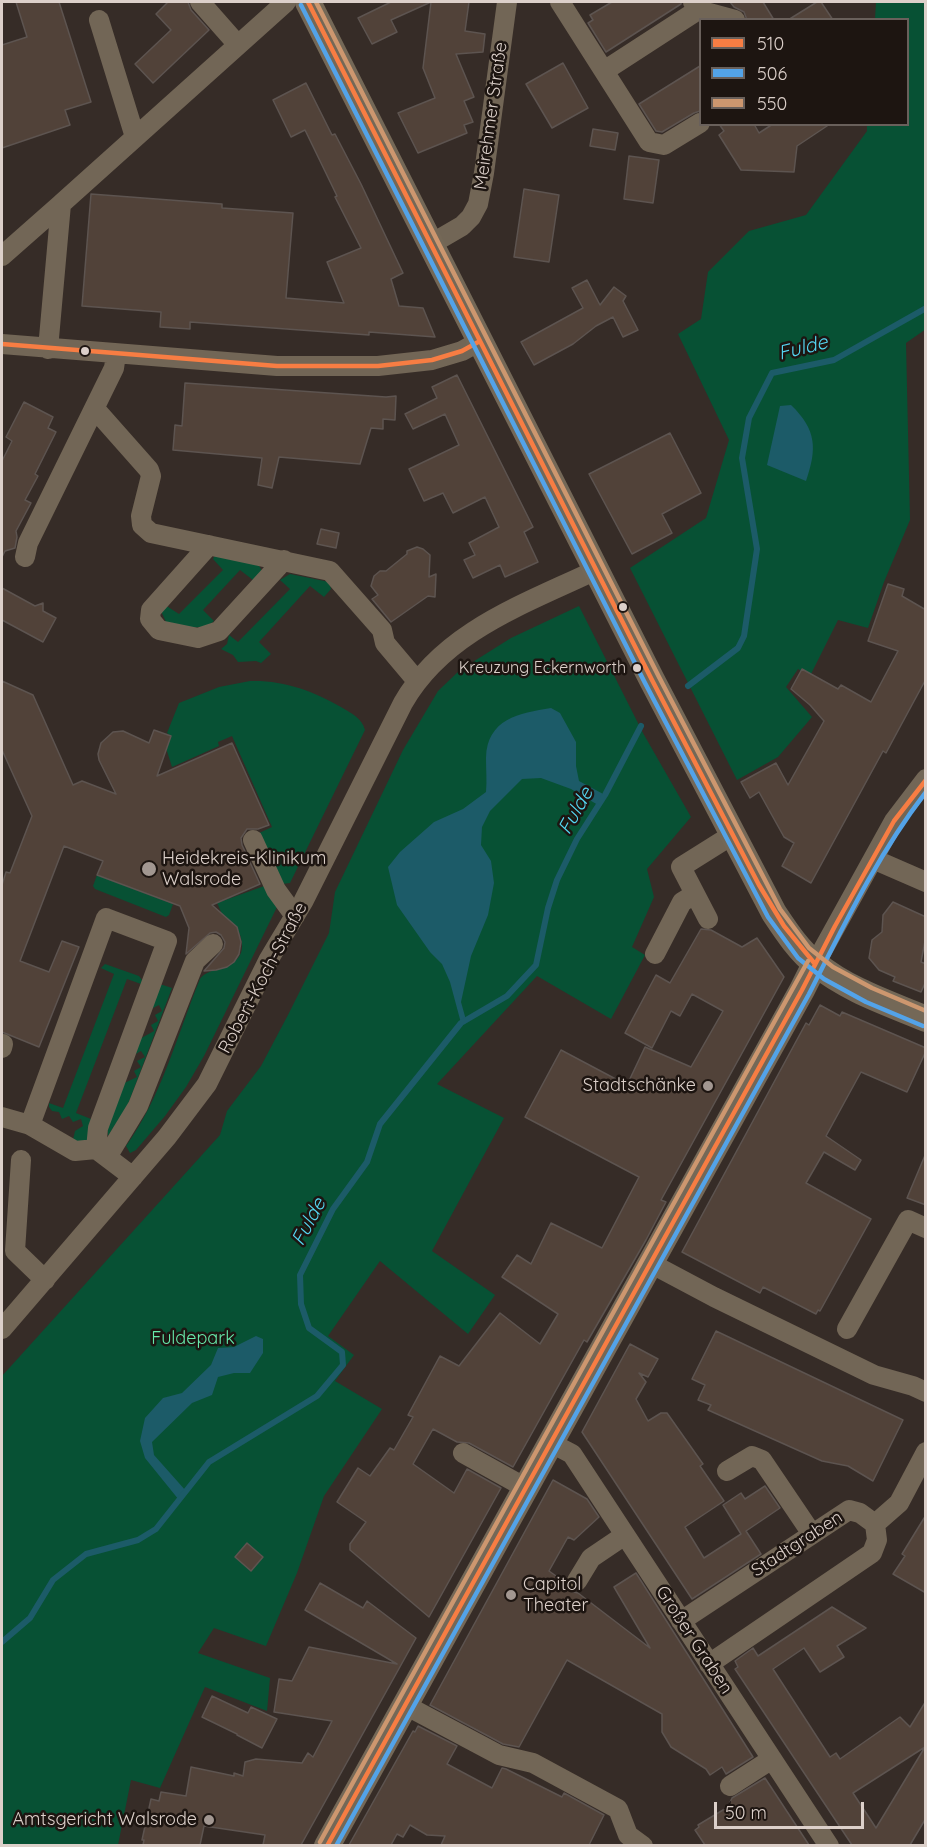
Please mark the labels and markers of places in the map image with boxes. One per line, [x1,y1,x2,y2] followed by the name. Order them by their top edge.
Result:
[79,345,91,357] unlabelled marker
[617,601,629,613] unlabelled marker
[459,658,626,678] place label: Kreuzung Eckernworth
[631,662,643,674] marker: Kreuzung Eckernworth
[162,848,326,890] place label: Heidekreis-Klinikum Walsrode
[140,860,158,878] marker: Heidekreis-Klinikum Walsrode
[583,1075,696,1097] place label: Stadtschänke
[701,1079,715,1093] marker: Stadtschänke
[523,1574,588,1616] place label: Capitol Theater
[504,1588,518,1602] marker: Capitol Theater
[12,1809,197,1831] place label: Amtsgericht Walsrode
[202,1813,216,1827] marker: Amtsgericht Walsrode

